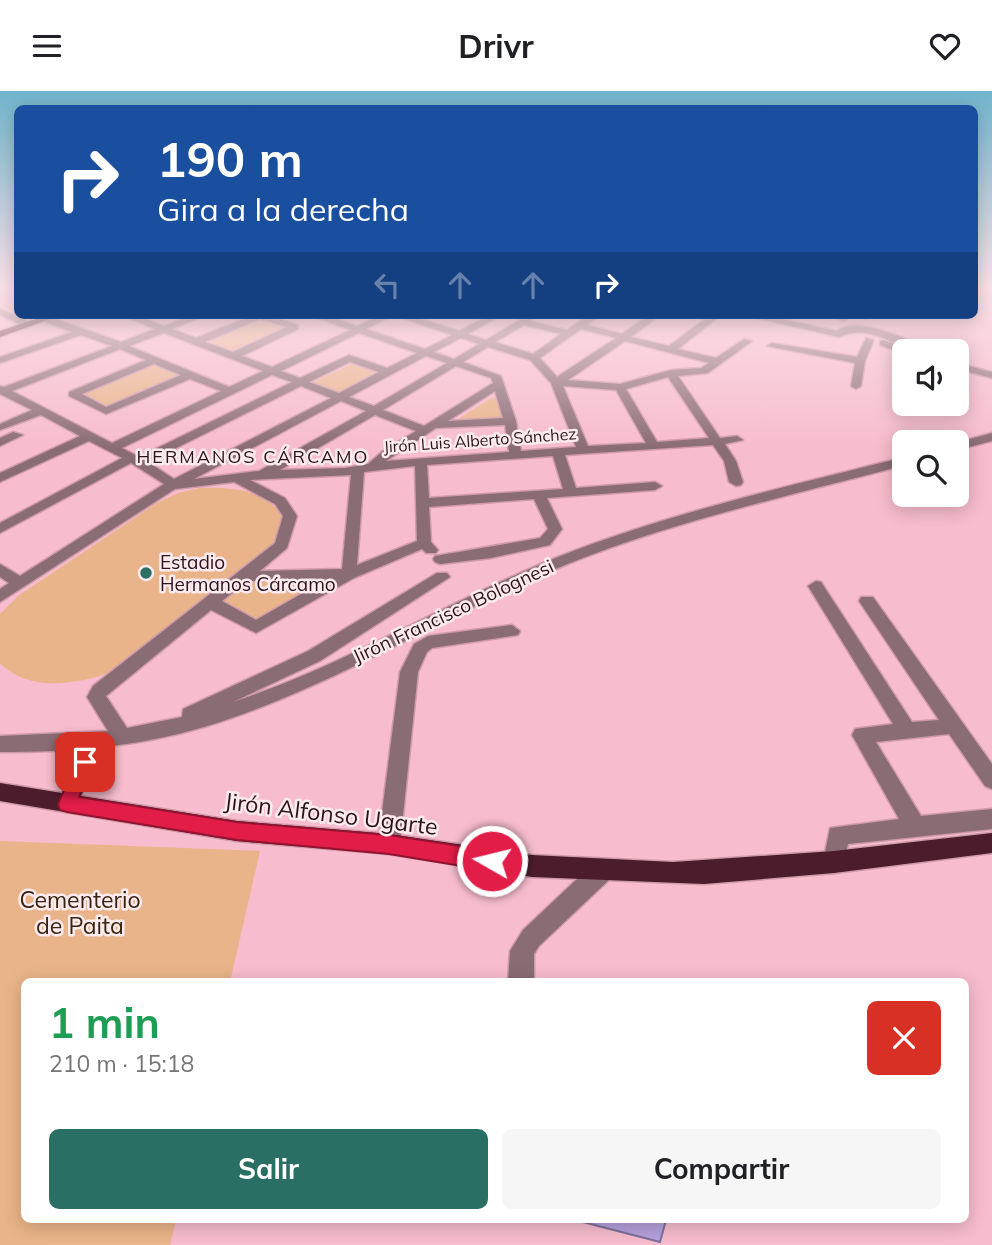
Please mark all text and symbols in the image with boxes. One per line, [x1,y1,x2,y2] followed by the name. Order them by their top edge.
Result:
[458,26,534,66] text: Drivr
[28,27,66,65] icon: menu
[926,27,964,65] icon: heart
[157,128,303,189] text: 190 m
[42,133,133,224] icon: right
[157,189,409,229] text: Gira a la derecha
[368,266,406,304] icon: left
[441,266,479,304] icon: ahead
[514,266,552,304] icon: ahead
[587,266,625,304] icon: right
[892,339,969,507] map controls
[892,339,969,416] button: sound
[383,423,577,457] street label: Jirón Luis Alberto Sánchez
[892,430,969,507] button: search
[137,445,369,468] district label: HERMANOS CÁRCAMO
[160,550,336,596] place label: Estadio Hermanos Cárcamo
[349,554,557,668] street label: Jirón Francisco Bolognesi
[138,565,154,581] marker: Estadio Hermanos Cárcamo
[55,732,115,792] pin
[66,743,104,781] icon: arrive
[223,786,439,841] street label: Jirón Alfonso Ugarte
[455,824,529,898] position arrow
[19,885,141,940] park label: Cementerio de Paita
[49,996,160,1049] text: 1 min
[867,1001,941,1075] button: close
[49,1049,194,1078] text: 210 m · 15:18
[49,1129,488,1209] button: Salir
[502,1129,941,1209] button: Compartir

